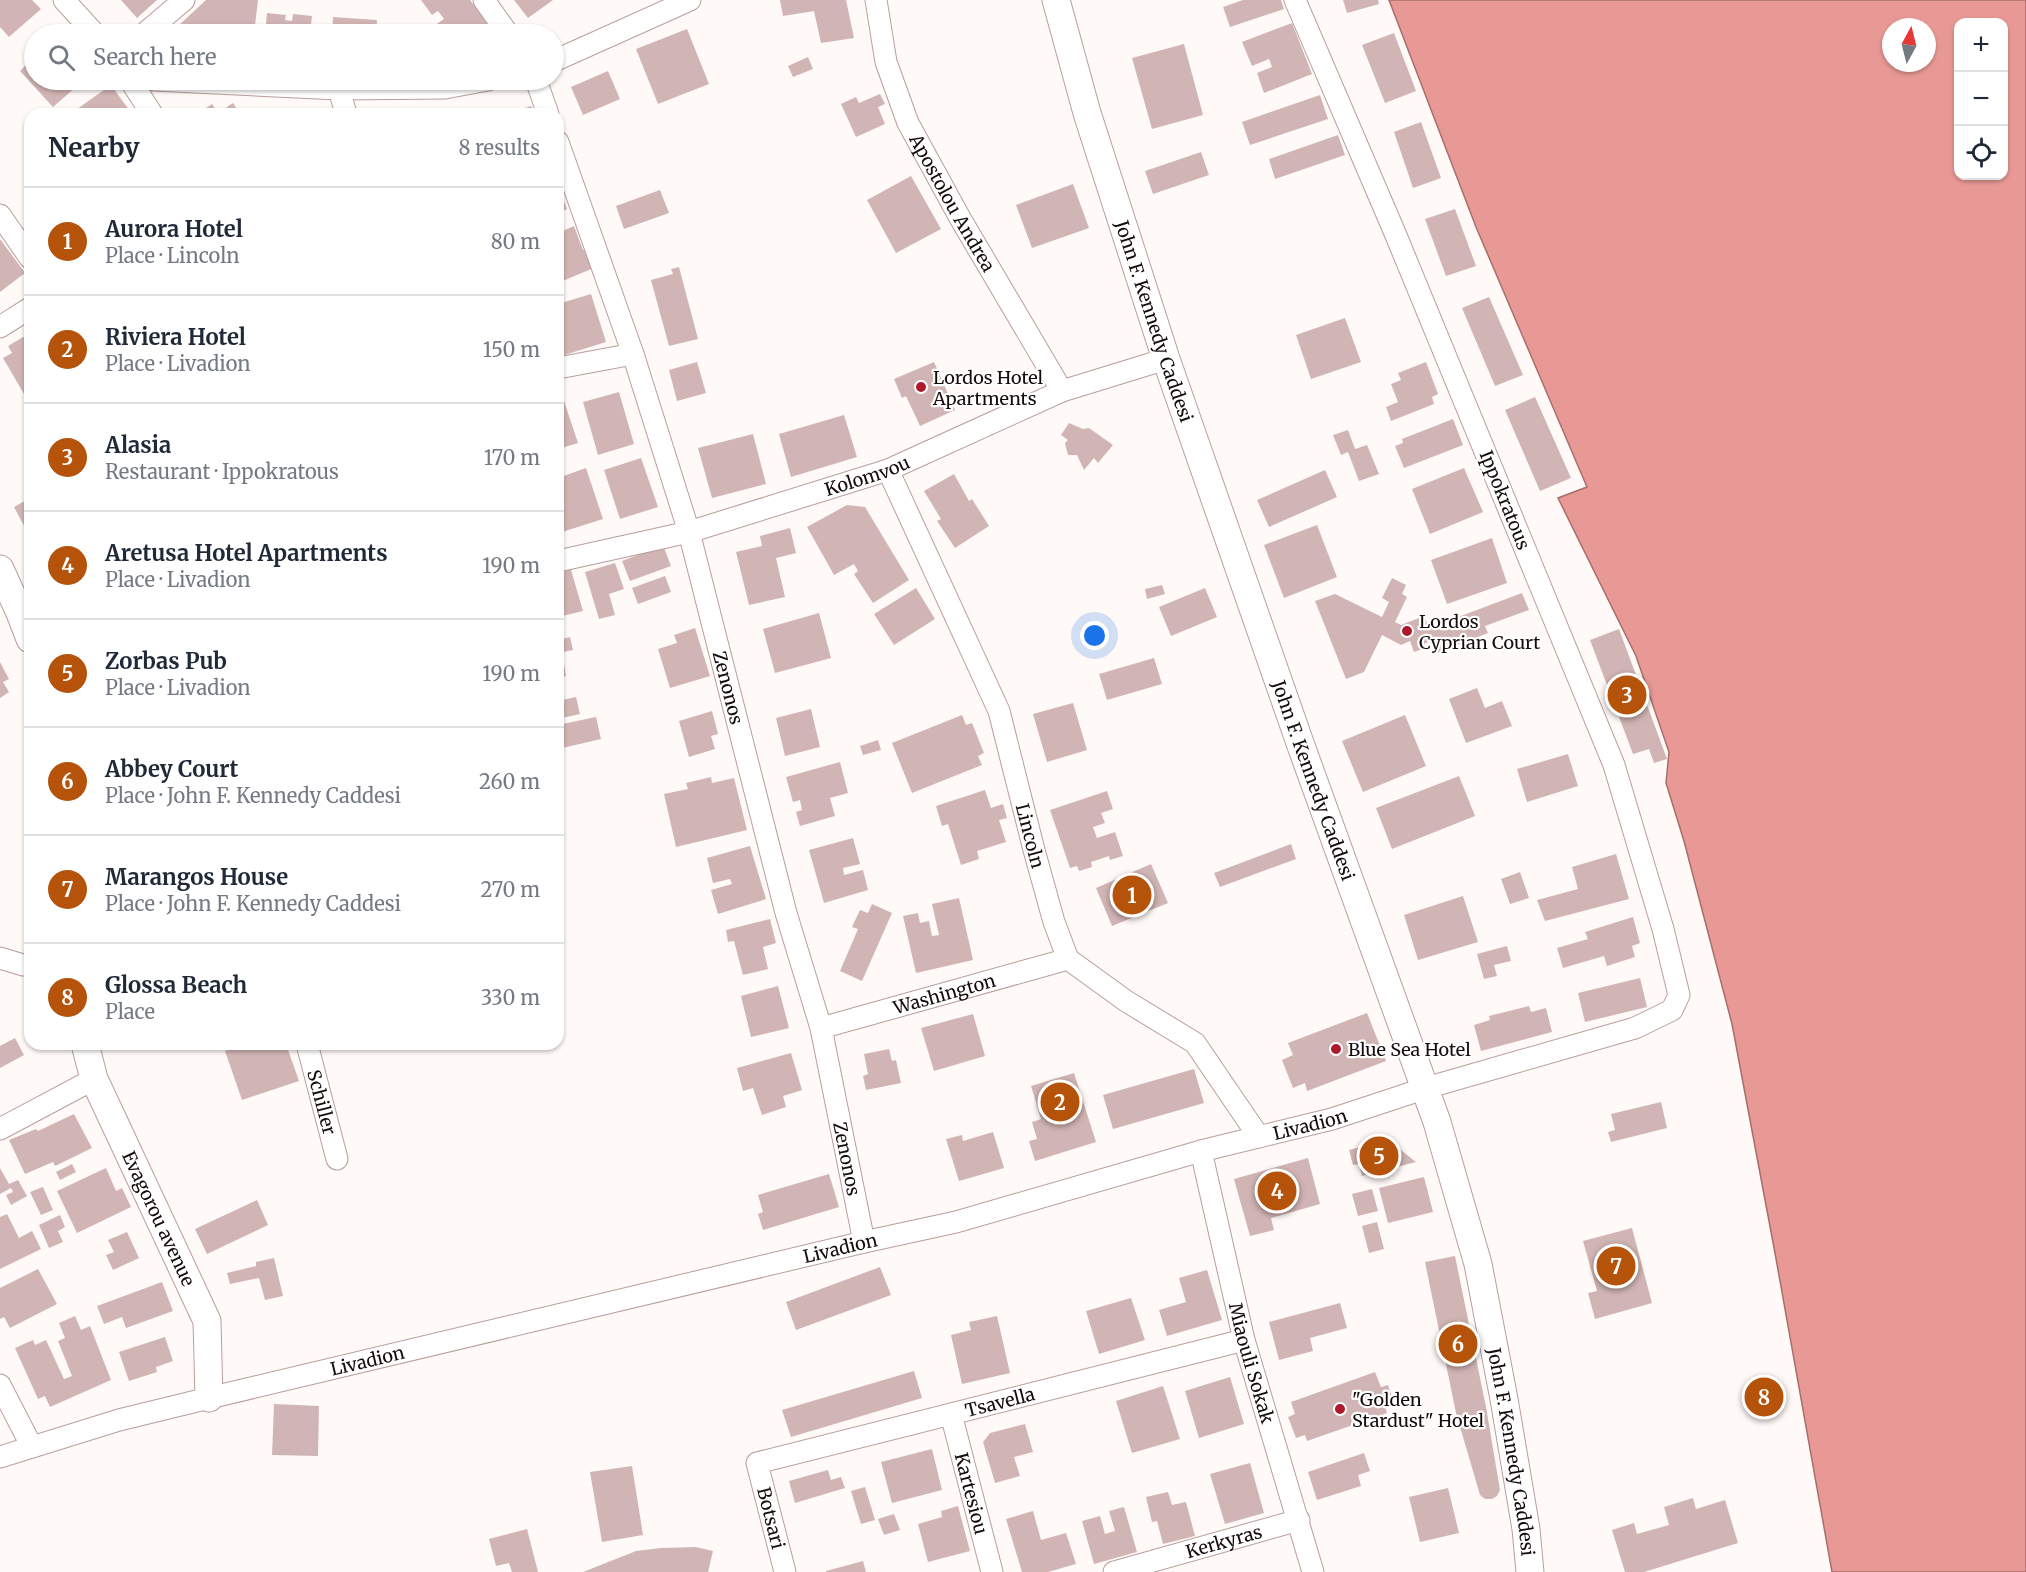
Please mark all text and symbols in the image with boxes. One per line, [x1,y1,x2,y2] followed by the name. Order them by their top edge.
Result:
[1882,18,1936,72] north arrow
[1954,18,2008,180] map controls
[1954,18,2008,72] button: +
[24,24,564,90] search box
[45,41,78,74] icon: search
[93,43,216,71] text: Search here
[1954,72,2008,126] button: −
[1954,126,2008,180] button: locate
[904,129,1001,276] street label: Apostolou Andrea
[48,131,140,164] text: Nearby
[458,135,540,160] text: 8 results
[105,215,243,243] text: Aurora Hotel
[1110,216,1199,425] street label: John F. Kennedy Caddesi
[63,229,72,254] text: 1
[491,229,540,254] text: 80 m
[105,243,240,268] text: Place · Lincoln
[105,323,246,351] text: Riviera Hotel
[62,337,73,362] text: 2
[483,337,540,362] text: 150 m
[105,351,251,376] text: Place · Livadion
[932,366,1044,410] place label: Lordos Hotel Apartments
[914,380,928,394] marker: Lordos Hotel Apartments
[105,431,171,459] text: Alasia
[62,445,73,470] text: 3
[484,445,540,470] text: 170 m
[1475,447,1535,553] street label: Ippokratous
[822,450,913,501] street label: Kolomvou
[105,459,339,484] text: Restaurant · Ippokratous
[105,539,388,567] text: Aretusa Hotel Apartments
[61,553,74,578] text: 4
[482,553,540,578] text: 190 m
[105,567,251,592] text: Place · Livadion
[1419,610,1540,654] place label: Lordos Cyprian Court
[1080,621,1109,650] your location
[1400,624,1414,638] marker: Lordos Cyprian Court
[105,647,227,675] text: Zorbas Pub
[708,649,749,727] street label: Zenonos
[62,661,73,686] text: 5
[482,661,540,686] text: 190 m
[1608,672,1646,718] pin: 3
[105,675,251,700] text: Place · Livadion
[1267,676,1360,884] street label: John F. Kennedy Caddesi
[105,755,238,783] text: Abbey Court
[61,769,74,794] text: 6
[479,769,540,794] text: 260 m
[105,783,401,808] text: Place · John F. Kennedy Caddesi
[1011,801,1050,871] street label: Lincoln
[105,863,288,891] text: Marangos House
[1112,872,1152,918] pin: 1
[62,877,74,902] text: 7
[480,877,540,902] text: 270 m
[105,891,401,916] text: Place · John F. Kennedy Caddesi
[890,968,998,1019] street label: Washington
[105,971,247,999] text: Glossa Beach
[61,985,74,1010] text: 8
[481,985,540,1010] text: 330 m
[105,999,155,1024] text: Place
[1348,1038,1471,1061] place label: Blue Sea Hotel
[1329,1042,1343,1056] marker: Blue Sea Hotel
[303,1067,342,1137] street label: Schiller
[1040,1080,1080,1124] pin: 2
[1271,1103,1350,1145] street label: Livadion
[829,1120,866,1198] street label: Zenonos
[1360,1134,1398,1178] pin: 5
[118,1147,201,1290] street label: Evagorou avenue
[1258,1168,1296,1214] pin: 4
[801,1228,879,1268] street label: Livadion
[1596,1244,1636,1288] pin: 7
[1224,1300,1280,1427] street label: Miaouli Sokak
[1438,1322,1478,1366] pin: 6
[328,1340,407,1380] street label: Livadion
[1483,1345,1540,1557] street label: John F. Kennedy Caddesi
[1744,1374,1784,1420] pin: 8
[963,1382,1037,1422] street label: Tsavella
[1352,1388,1485,1432] place label: "Golden Stardust" Hotel
[1333,1402,1347,1416] marker: "Golden Stardust" Hotel
[950,1450,993,1537] street label: Kartesiou
[752,1485,790,1551] street label: Botsari
[1183,1519,1265,1563] street label: Kerkyras

